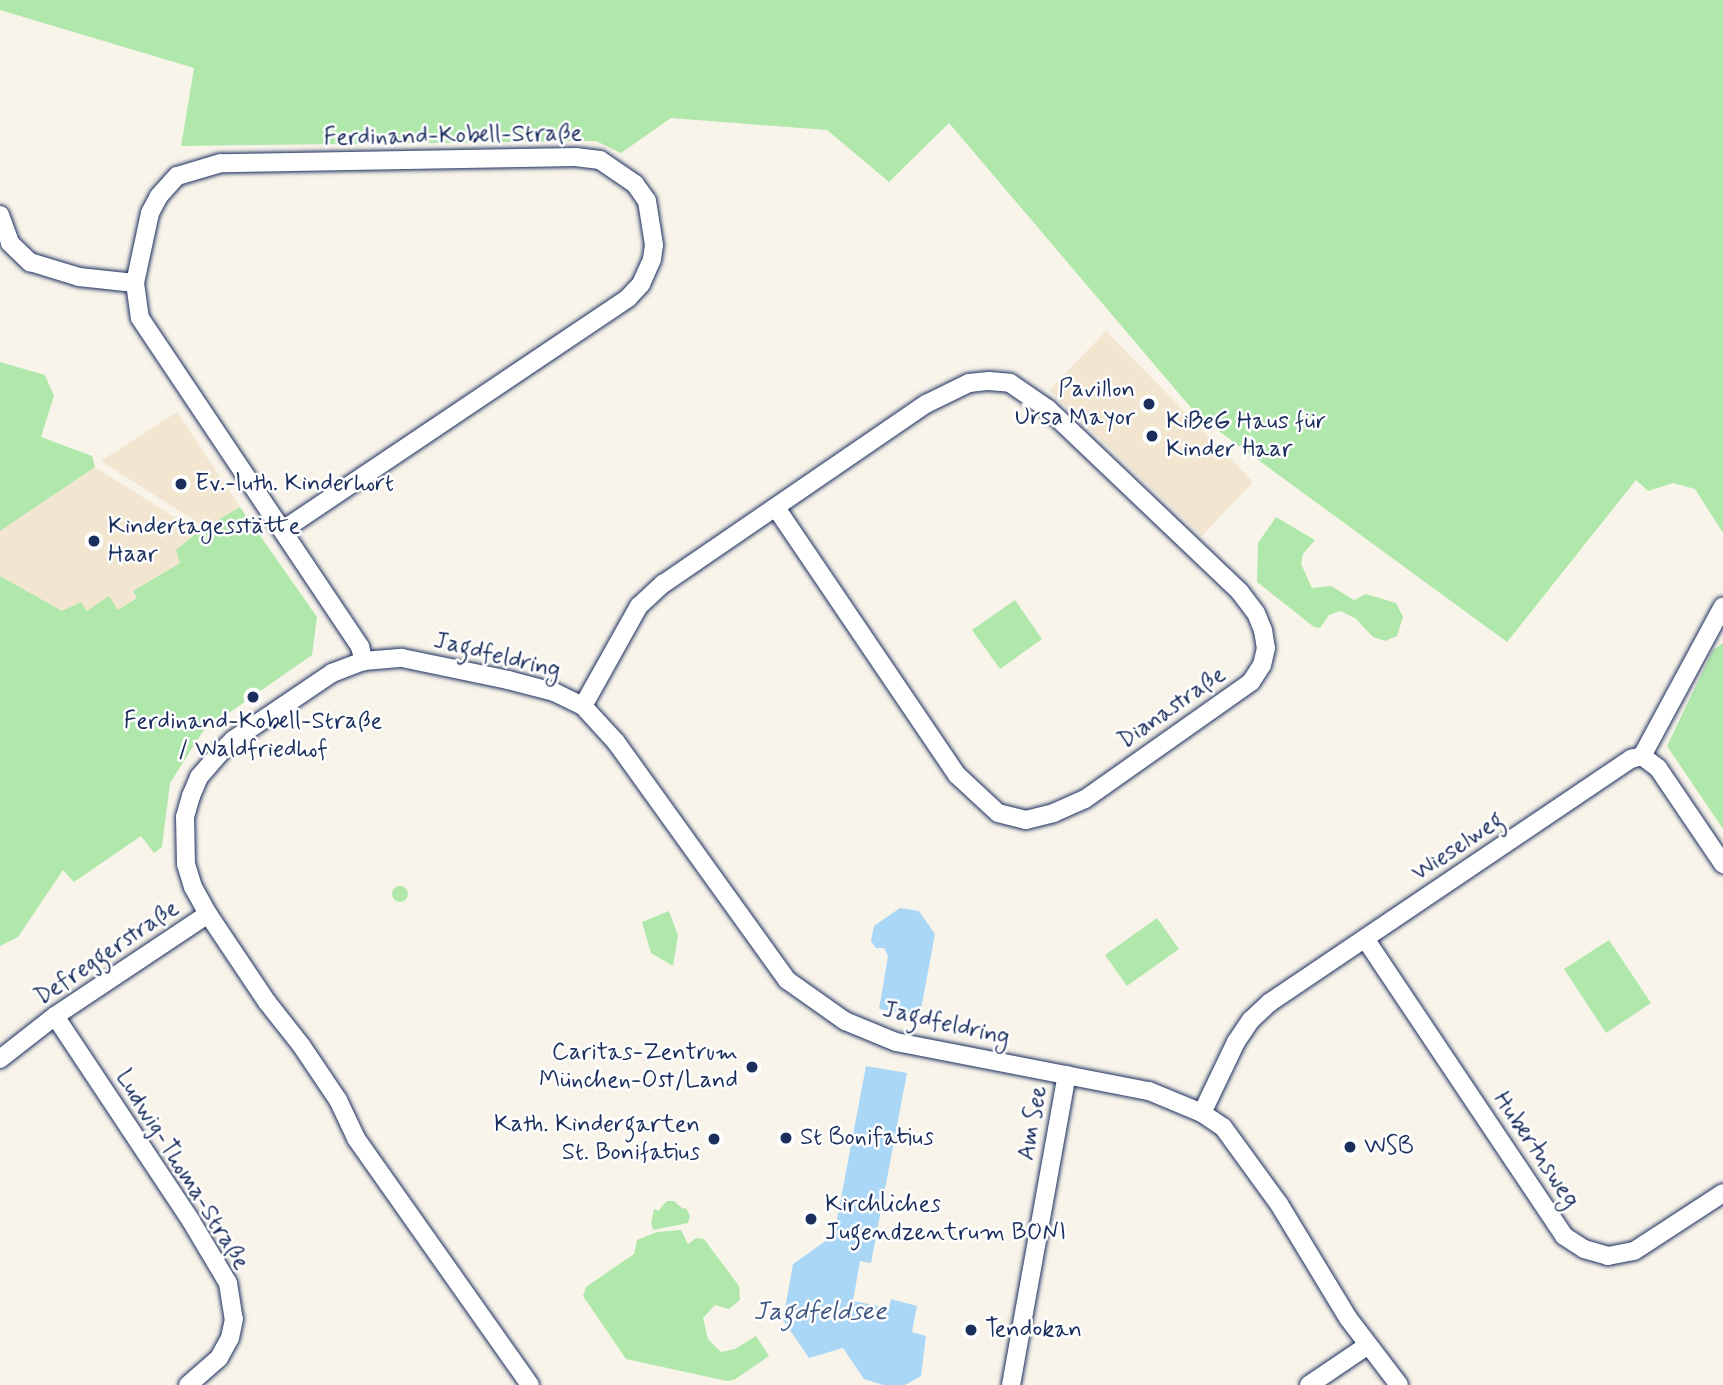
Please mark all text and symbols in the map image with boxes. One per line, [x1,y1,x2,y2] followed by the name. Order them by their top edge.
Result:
[323,119,583,153] street label: Ferdinand-Kobell-Straße
[1014,376,1135,432] place label: Pavillon Ursa Mayor
[1141,396,1157,412] marker: Pavillon Ursa Mayor
[1166,408,1323,464] place label: KiBeG Haus für Kinder Haar
[1144,428,1160,444] marker: KiBeG Haus für Kinder Haar
[195,470,394,498] place label: Ev.-luth. Kinderhort
[173,476,189,492] marker: Ev.-luth. Kinderhort
[108,513,300,569] place label: Kindertagesstätte Haar
[86,533,102,549] marker: Kindertagesstätte Haar
[431,626,563,686] street label: Jagdfeldring
[1113,660,1231,756] street label: Dianastraße
[245,689,261,705] marker: Ferdinand-Kobell-Straße / Waldfriedhof
[124,708,382,764] place label: Ferdinand-Kobell-Straße / Waldfriedhof
[1407,806,1509,888] street label: Wieselweg
[29,894,185,1012] street label: Defreggerstraße
[880,995,1012,1053] street label: Jagdfeldring
[539,1039,738,1095] place label: Caritas-Zentrum München-Ost/Land
[744,1059,760,1075] marker: Caritas-Zentrum München-Ost/Land
[109,1065,255,1275] street label: Ludwig-Thoma-Straße
[1012,1082,1054,1164] street label: Am See
[1487,1086,1585,1214] street label: Hubertusweg
[494,1111,700,1167] place label: Kath. Kindergarten St. Bonifatius
[800,1124,933,1152] place label: St Bonifatius
[778,1130,794,1146] marker: St Bonifatius
[706,1131,722,1147] marker: Kath. Kindergarten St. Bonifatius
[1364,1133,1414,1161] place label: WSB
[1342,1139,1358,1155] marker: WSB
[825,1191,1073,1247] place label: Kirchliches Jugendzentrum BONI
[803,1211,819,1227] marker: Kirchliches Jugendzentrum BONI
[753,1297,887,1329] water label: Jagdfeldsee
[985,1316,1082,1344] place label: Tendokan
[963,1322,979,1338] marker: Tendokan

